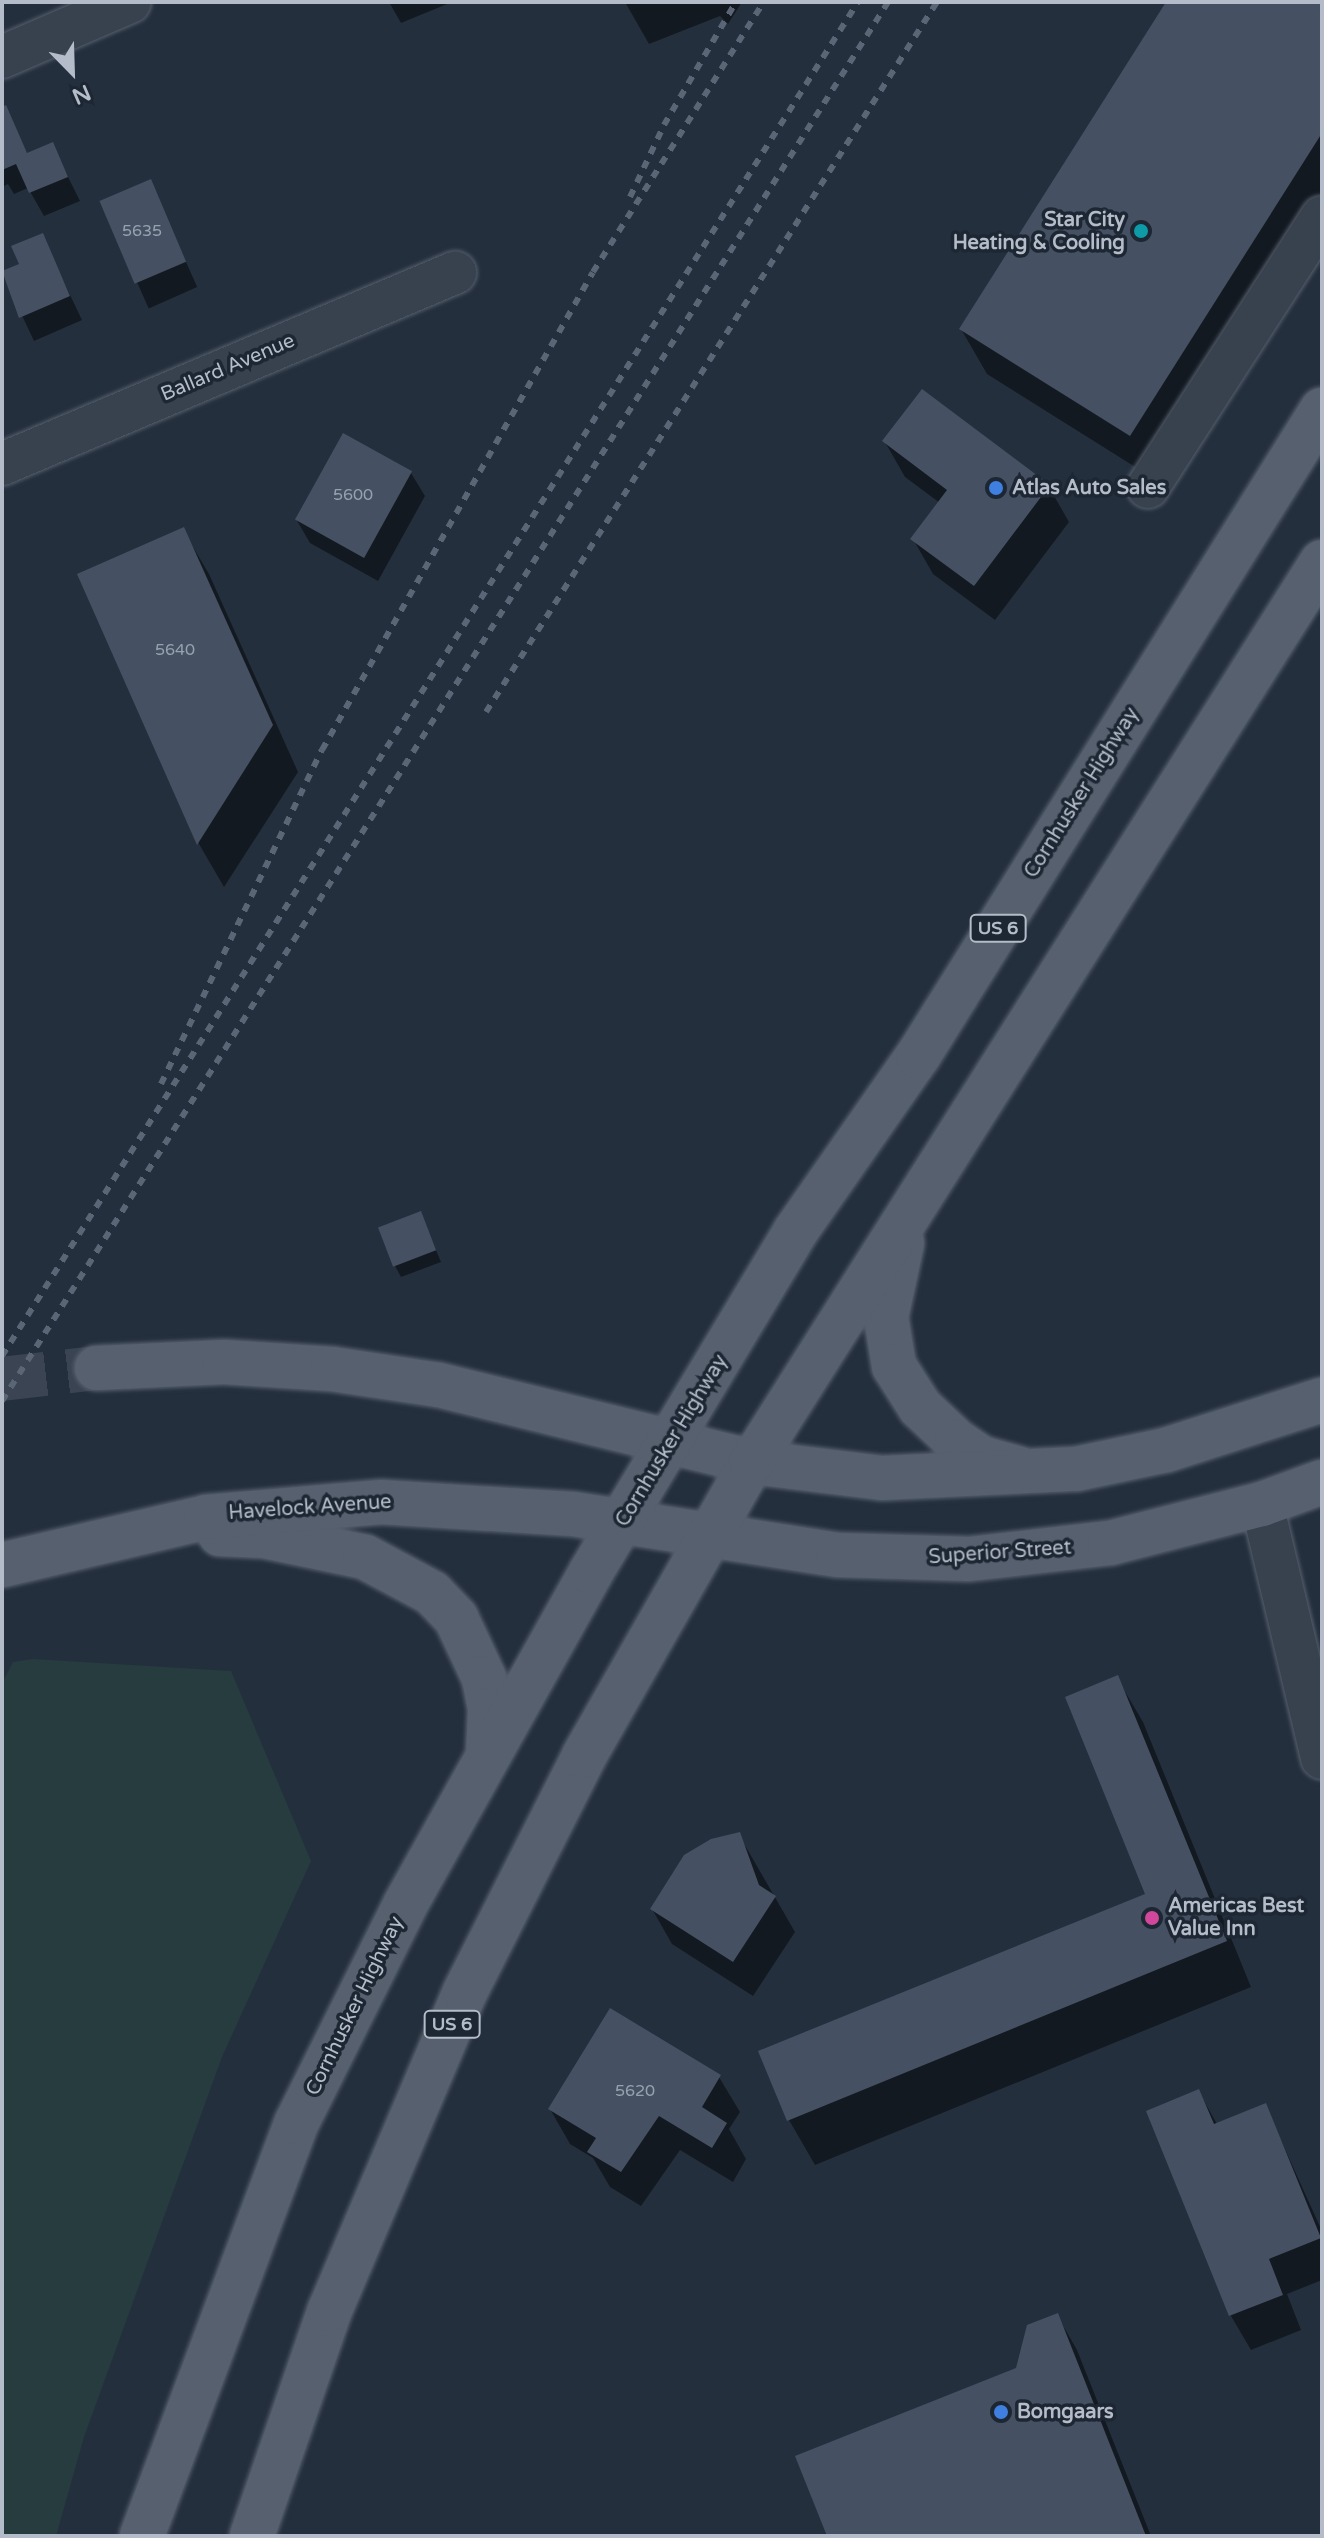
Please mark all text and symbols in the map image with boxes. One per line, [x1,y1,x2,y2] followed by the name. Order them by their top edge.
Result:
[32,32,112,112] north arrow
[68,79,95,110] text: N
[953,208,1125,255] place label: Star City Heating & Cooling
[122,221,162,241] house number: 5635
[1132,222,1150,240] marker: Star City Heating & Cooling
[157,329,299,407] street label: Ballard Avenue
[1012,476,1166,500] place label: Atlas Auto Sales
[987,479,1005,497] marker: Atlas Auto Sales
[333,485,373,505] house number: 5600
[155,640,195,660] house number: 5640
[1020,703,1144,883] street label: Cornhusker Highway
[968,914,1028,942] road number: US 6
[611,1351,733,1531] street label: Cornhusker Highway
[228,1490,392,1526] street label: Havelock Avenue
[928,1536,1072,1570] street label: Superior Street
[1168,1894,1304,1941] place label: Americas Best Value Inn
[1143,1909,1161,1927] marker: Americas Best Value Inn
[301,1912,409,2100] street label: Cornhusker Highway
[422,2010,482,2038] road number: US 6
[615,2081,655,2101] house number: 5620
[1017,2400,1114,2424] place label: Bomgaars
[992,2403,1010,2421] marker: Bomgaars

